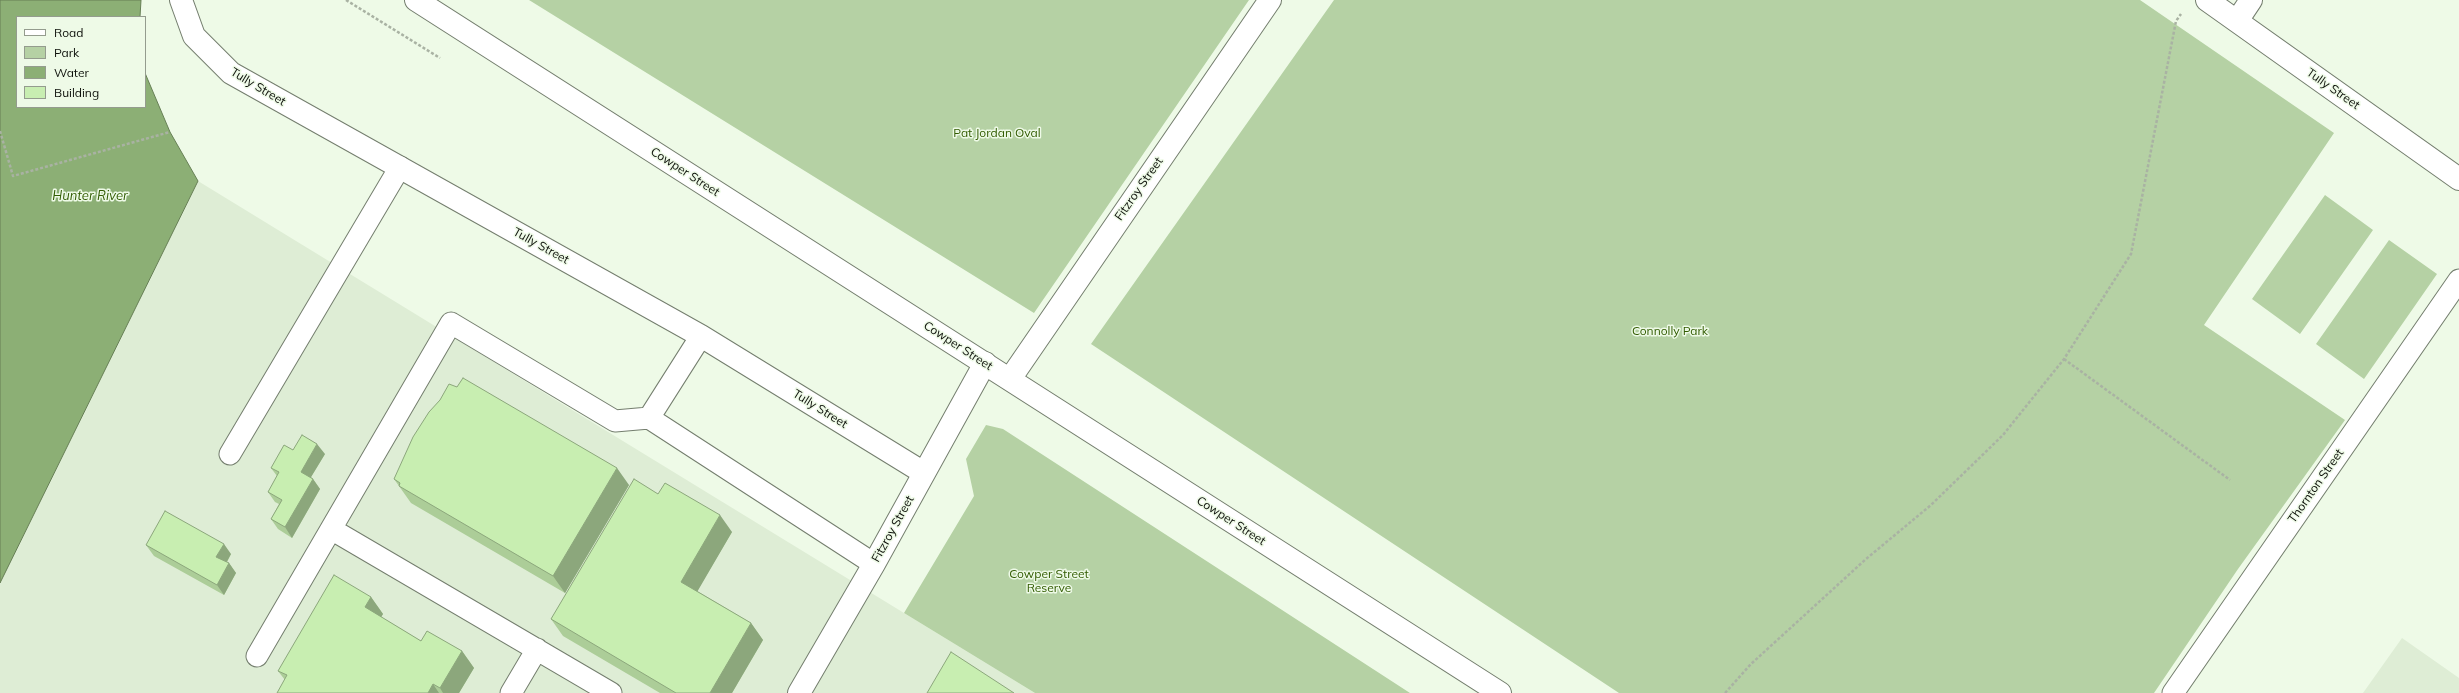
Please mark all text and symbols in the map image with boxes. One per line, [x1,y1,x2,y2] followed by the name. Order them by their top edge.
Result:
[16,16,146,108] legend
[54,25,83,40] text: Road
[54,45,79,60] text: Park
[54,65,89,80] text: Water
[228,65,288,109] street label: Tully Street
[2304,65,2362,113] street label: Tully Street
[54,85,99,100] text: Building
[953,126,1041,140] park label: Pat Jordan Oval
[648,144,722,200] street label: Cowper Street
[1112,155,1166,223] street label: Fitzroy Street
[52,188,128,204] water label: Hunter River
[511,225,571,267] street label: Tully Street
[921,318,995,374] street label: Cowper Street
[1632,324,1708,338] park label: Connolly Park
[790,387,850,431] street label: Tully Street
[2285,446,2347,526] street label: Thornton Street
[869,493,917,565] street label: Fitzroy Street
[1194,493,1268,549] street label: Cowper Street
[1009,567,1089,595] park label: Cowper Street Reserve

